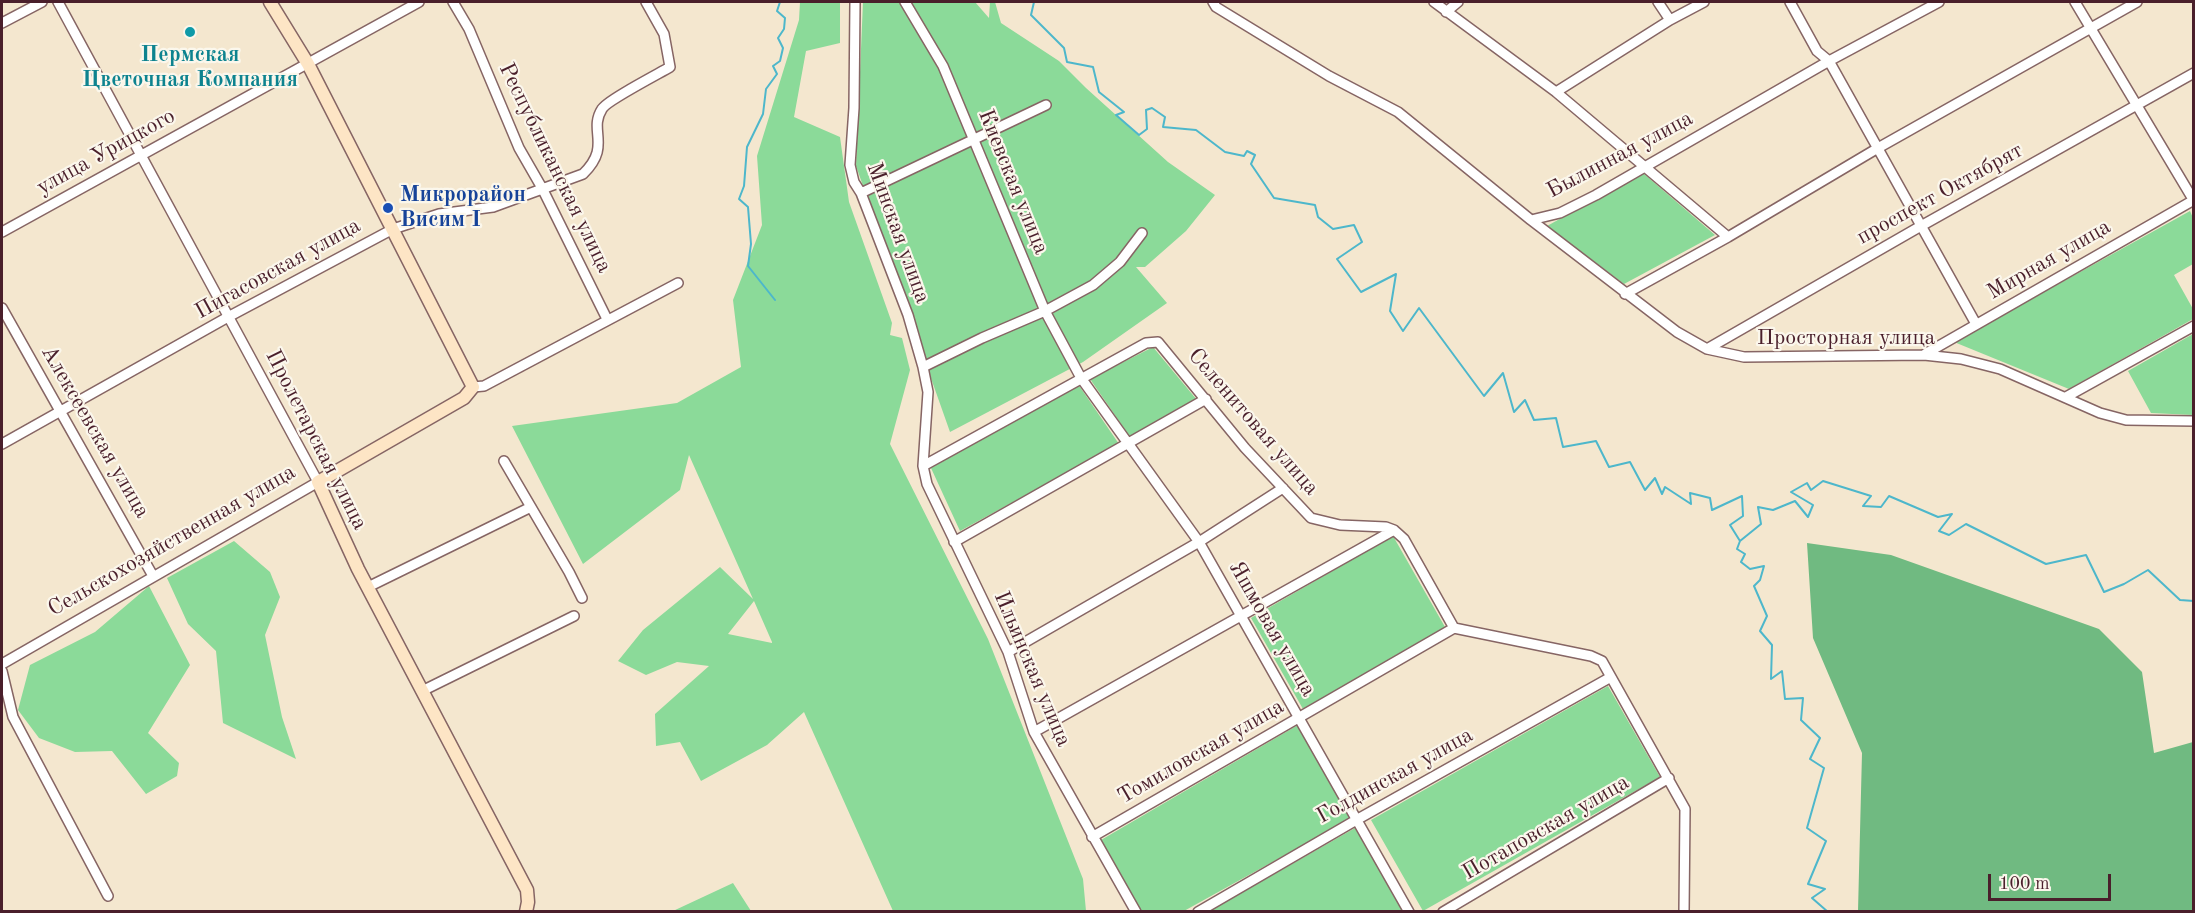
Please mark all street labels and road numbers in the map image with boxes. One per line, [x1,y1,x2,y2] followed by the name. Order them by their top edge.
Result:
[493,59,617,277] street label: Республиканская улица
[32,103,180,201] street label: улица Урицкого
[1542,105,1698,205] street label: Былинная улица
[972,106,1054,258] street label: Киевская улица
[1852,137,2028,251] street label: проспект Октябрят
[860,159,936,307] street label: Минская улица
[191,213,365,325] street label: Пигасовская улица
[1982,214,2116,306] street label: Мирная улица
[1757,325,1935,351] street label: Просторная улица
[35,341,155,523] street label: Алексеевская улица
[1182,343,1324,501] street label: Селенитовая улица
[259,345,373,535] street label: Пролетарская улица
[44,459,300,623] street label: Сельскохозяйственная улица
[1223,557,1321,701] street label: Яшмовая улица
[987,587,1077,751] street label: Ильинская улица
[1113,694,1289,810] street label: Томиловская улица
[1312,722,1478,830] street label: Голдинская улица
[1458,769,1634,887] street label: Потаповская улица

